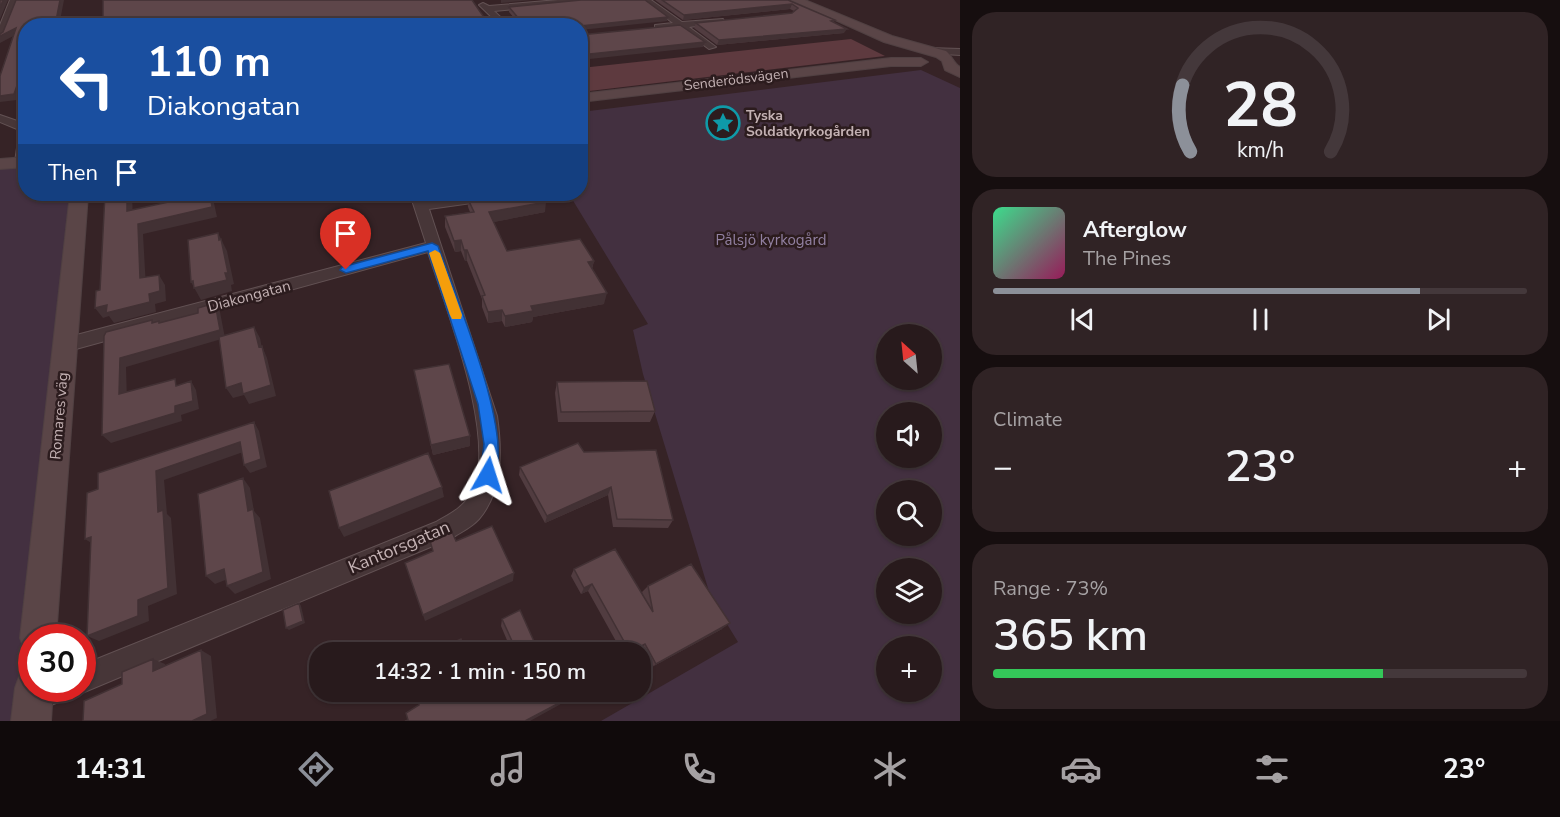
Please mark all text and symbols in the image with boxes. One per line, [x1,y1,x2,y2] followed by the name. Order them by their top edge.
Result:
[147,34,271,91] text: 110 m
[48,42,126,120] icon: left
[1223,63,1297,148] text: 28
[683,64,789,95] street label: Senderödsvägen
[147,88,300,125] text: Diakongatan
[705,105,741,141] place icon: Tyska Soldatkyrkogården
[746,106,870,141] place label: Tyska Soldatkyrkogården
[1236,135,1284,165] text: km/h
[110,156,143,189] icon: arrive
[48,158,98,188] text: Then
[320,208,371,270] pin
[1083,215,1187,245] text: Afterglow
[329,217,362,250] icon: arrive
[715,230,827,250] park label: Pålsjö kyrkogård
[1083,245,1171,272] text: The Pines
[205,275,293,317] street label: Diakongatan
[1066,303,1099,336] icon: previous
[1244,303,1277,336] icon: pause
[1422,303,1455,336] icon: next
[876,324,942,390] north arrow
[876,324,942,702] map controls
[45,371,73,461] street label: Romares väg
[876,402,942,468] button: sound
[993,406,1062,433] text: Climate
[1225,436,1295,497] text: 23°
[456,443,520,507] position arrow
[993,445,1013,490] text: −
[1507,445,1527,490] text: +
[876,480,942,546] button: search
[344,515,454,579] street label: Kantorsgatan
[876,558,942,624] button: layers
[993,575,1108,602] text: Range · 73%
[993,605,1148,666] text: 365 km
[18,624,96,702] speed limit sign: 30
[876,636,942,702] button: +
[374,657,586,687] text: 14:32 · 1 min · 150 m
[295,748,337,790] icon: directions
[487,748,529,790] icon: music
[678,748,720,790] icon: phone
[869,748,911,790] icon: climate
[1060,748,1102,790] icon: car
[1251,748,1293,790] icon: filters
[75,751,146,788] text: 14:31
[1443,751,1485,788] text: 23°

